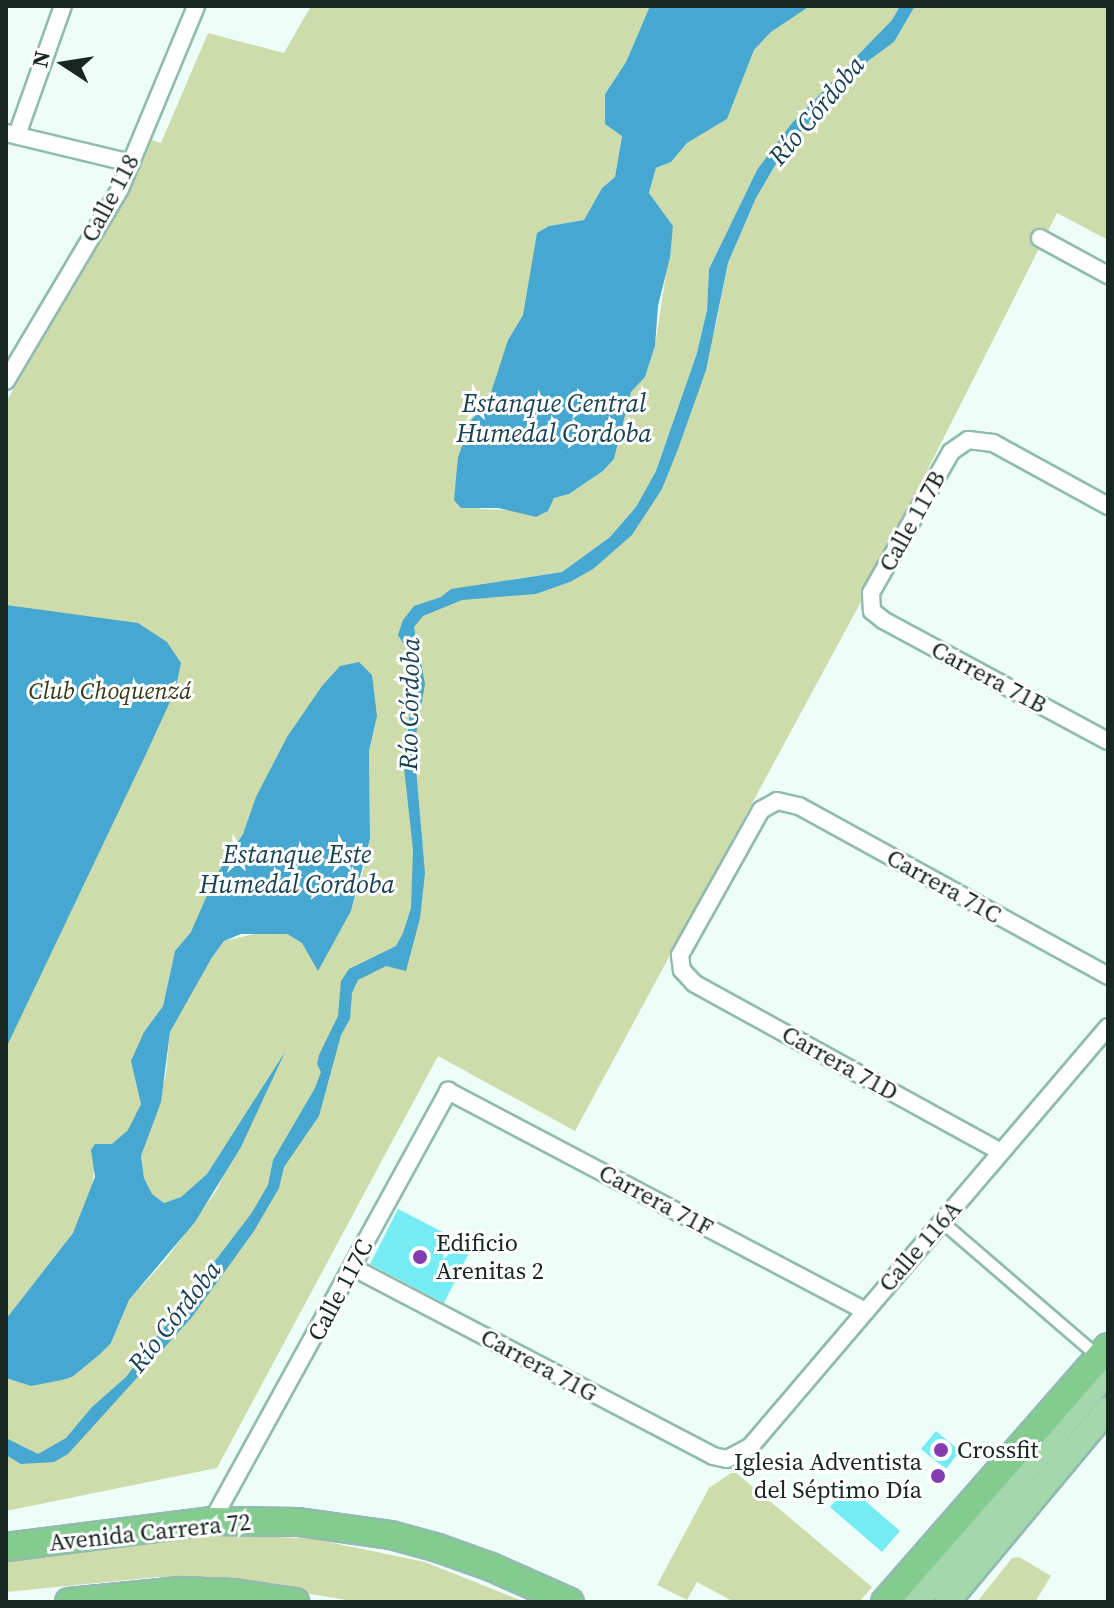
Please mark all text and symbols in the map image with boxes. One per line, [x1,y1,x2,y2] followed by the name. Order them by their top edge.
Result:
[24,24,104,104] north arrow
[24,48,57,70] text: N
[762,50,872,172] water label: Río Córdoba
[75,149,145,247] street label: Calle 118
[456,388,652,450] water label: Estanque Central Humedal Cordoba
[873,466,951,576] street label: Calle 117B
[926,635,1052,719] street label: Carrera 71B
[393,637,427,771] water label: Río Córdoba
[29,677,191,705] park label: Club Choquenzá
[199,839,395,900] water label: Estanque Este Humedal Cordoba
[882,843,1006,929] street label: Carrera 71C
[777,1019,903,1107] street label: Carrera 71D
[594,1158,718,1242] street label: Carrera 71F
[873,1195,967,1297] street label: Calle 116A
[436,1229,544,1285] place label: Edificio Arenitas 2
[301,1234,379,1346] street label: Calle 117C
[411,1248,429,1266] marker: Edificio Arenitas 2
[122,1255,228,1379] water label: Río Córdoba
[476,1322,602,1408] street label: Carrera 71G
[957,1436,1038,1464] place label: Crossfit
[932,1441,950,1459] marker: Crossfit
[734,1448,922,1504] place label: Iglesia Adventista del Séptimo Día
[929,1467,947,1485] marker: Iglesia Adventista del Séptimo Día
[48,1507,252,1557] street label: Avenida Carrera 72

